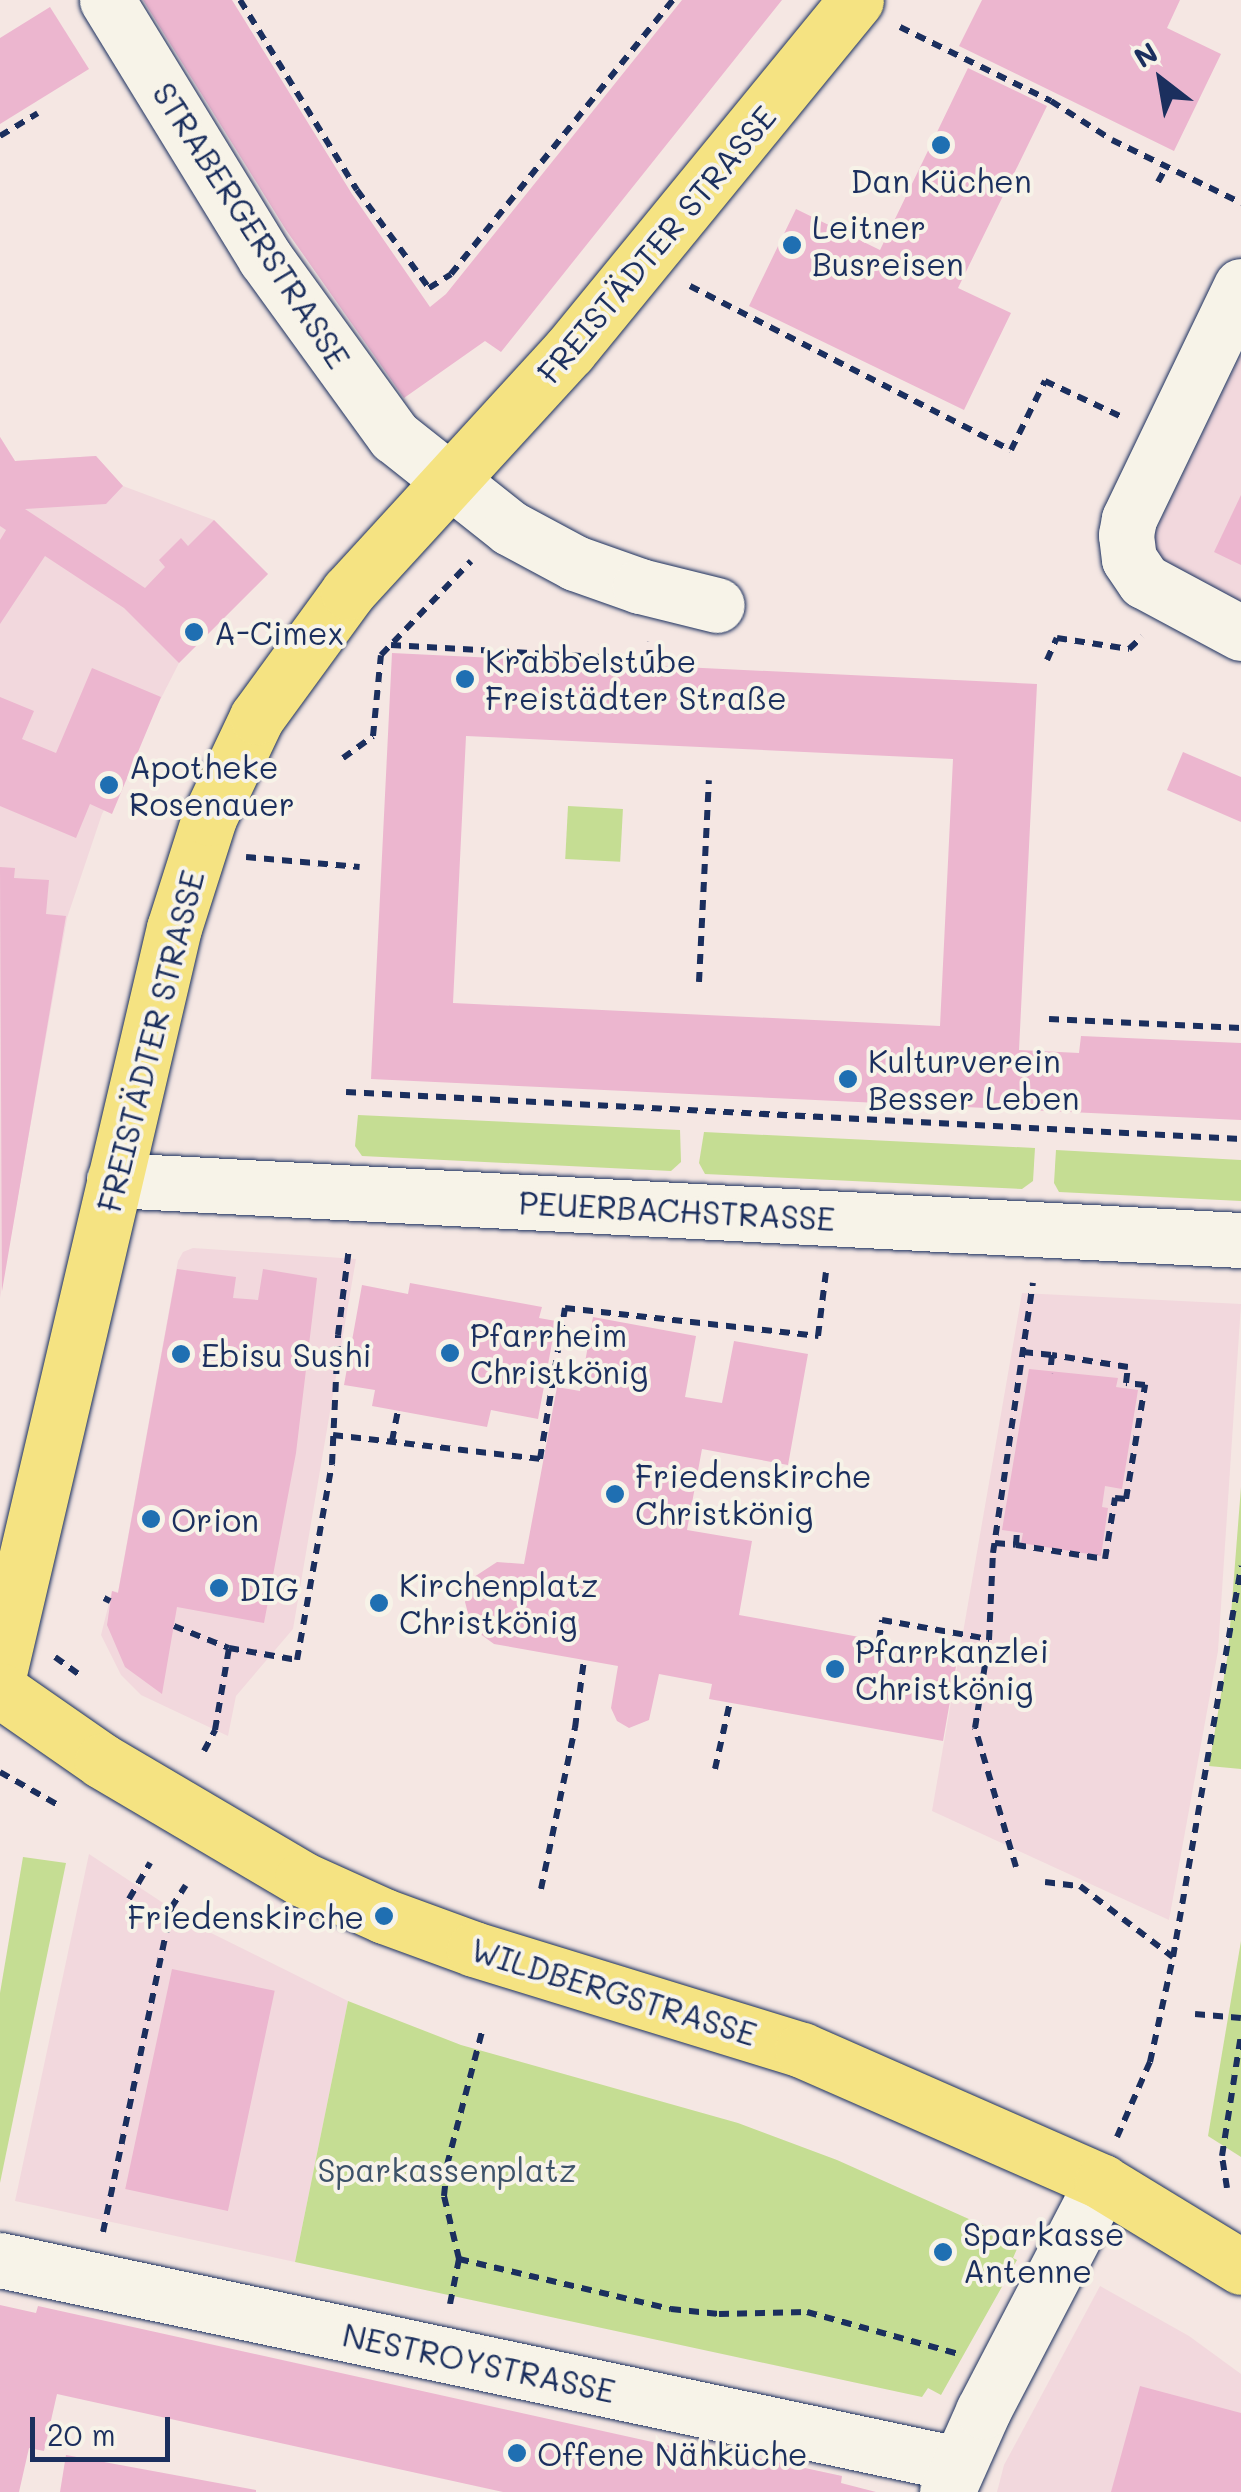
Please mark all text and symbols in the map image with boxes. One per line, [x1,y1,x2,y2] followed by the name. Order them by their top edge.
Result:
[1111,30,1211,130] north arrow
[1127,33,1164,75] text: N
[145,75,359,375] street label: STRABERGERSTRASSE
[529,97,783,391] street label: FREISTÄDTER STRASSE
[930,134,952,156] marker: Dan Küchen
[850,161,1032,199] place label: Dan Küchen
[812,208,964,283] place label: Leitner Busreisen
[781,234,803,256] marker: Leitner Busreisen
[214,613,344,651] place label: A-Cimex
[183,621,205,643] marker: A-Cimex
[485,642,787,717] place label: Krabbelstube Freistädter Straße
[454,668,476,690] marker: Krabbelstube Freistädter Straße
[129,748,295,823] place label: Apotheke Rosenauer
[98,774,120,796] marker: Apotheke Rosenauer
[89,866,211,1216] street label: FREISTÄDTER STRASSE
[868,1042,1079,1117] place label: Kulturverein Besser Leben
[837,1068,859,1090] marker: Kulturverein Besser Leben
[518,1183,836,1237] street label: PEUERBACHSTRASSE
[470,1316,648,1391] place label: Pfarrheim Christkönig
[201,1335,372,1373] place label: Ebisu Sushi
[439,1342,461,1364] marker: Pfarrheim Christkönig
[170,1343,192,1365] marker: Ebisu Sushi
[635,1457,871,1532] place label: Friedenskirche Christkönig
[604,1483,626,1505] marker: Friedenskirche Christkönig
[171,1500,259,1538] place label: Orion
[140,1508,162,1530] marker: Orion
[399,1566,598,1641] place label: Kirchenplatz Christkönig
[239,1569,299,1607] place label: DIG
[208,1577,230,1599] marker: DIG
[368,1592,390,1614] marker: Kirchenplatz Christkönig
[855,1632,1049,1707] place label: Pfarrkanzlei Christkönig
[824,1658,846,1680] marker: Pfarrkanzlei Christkönig
[128,1897,364,1935] place label: Friedenskirche
[373,1905,395,1927] marker: Friedenskirche
[467,1929,761,2053] street label: WILDBERGSTRASSE
[318,2150,576,2188] park label: Sparkassenplatz
[963,2215,1125,2290] place label: Sparkasse Antenne
[932,2241,954,2263] marker: Sparkasse Antenne
[339,2314,619,2410] street label: NESTROYSTRASSE
[35,2397,175,2459] scale bar
[47,2414,116,2454] text: 20 m
[537,2434,808,2472] place label: Offene Nähküche
[506,2442,528,2464] marker: Offene Nähküche

